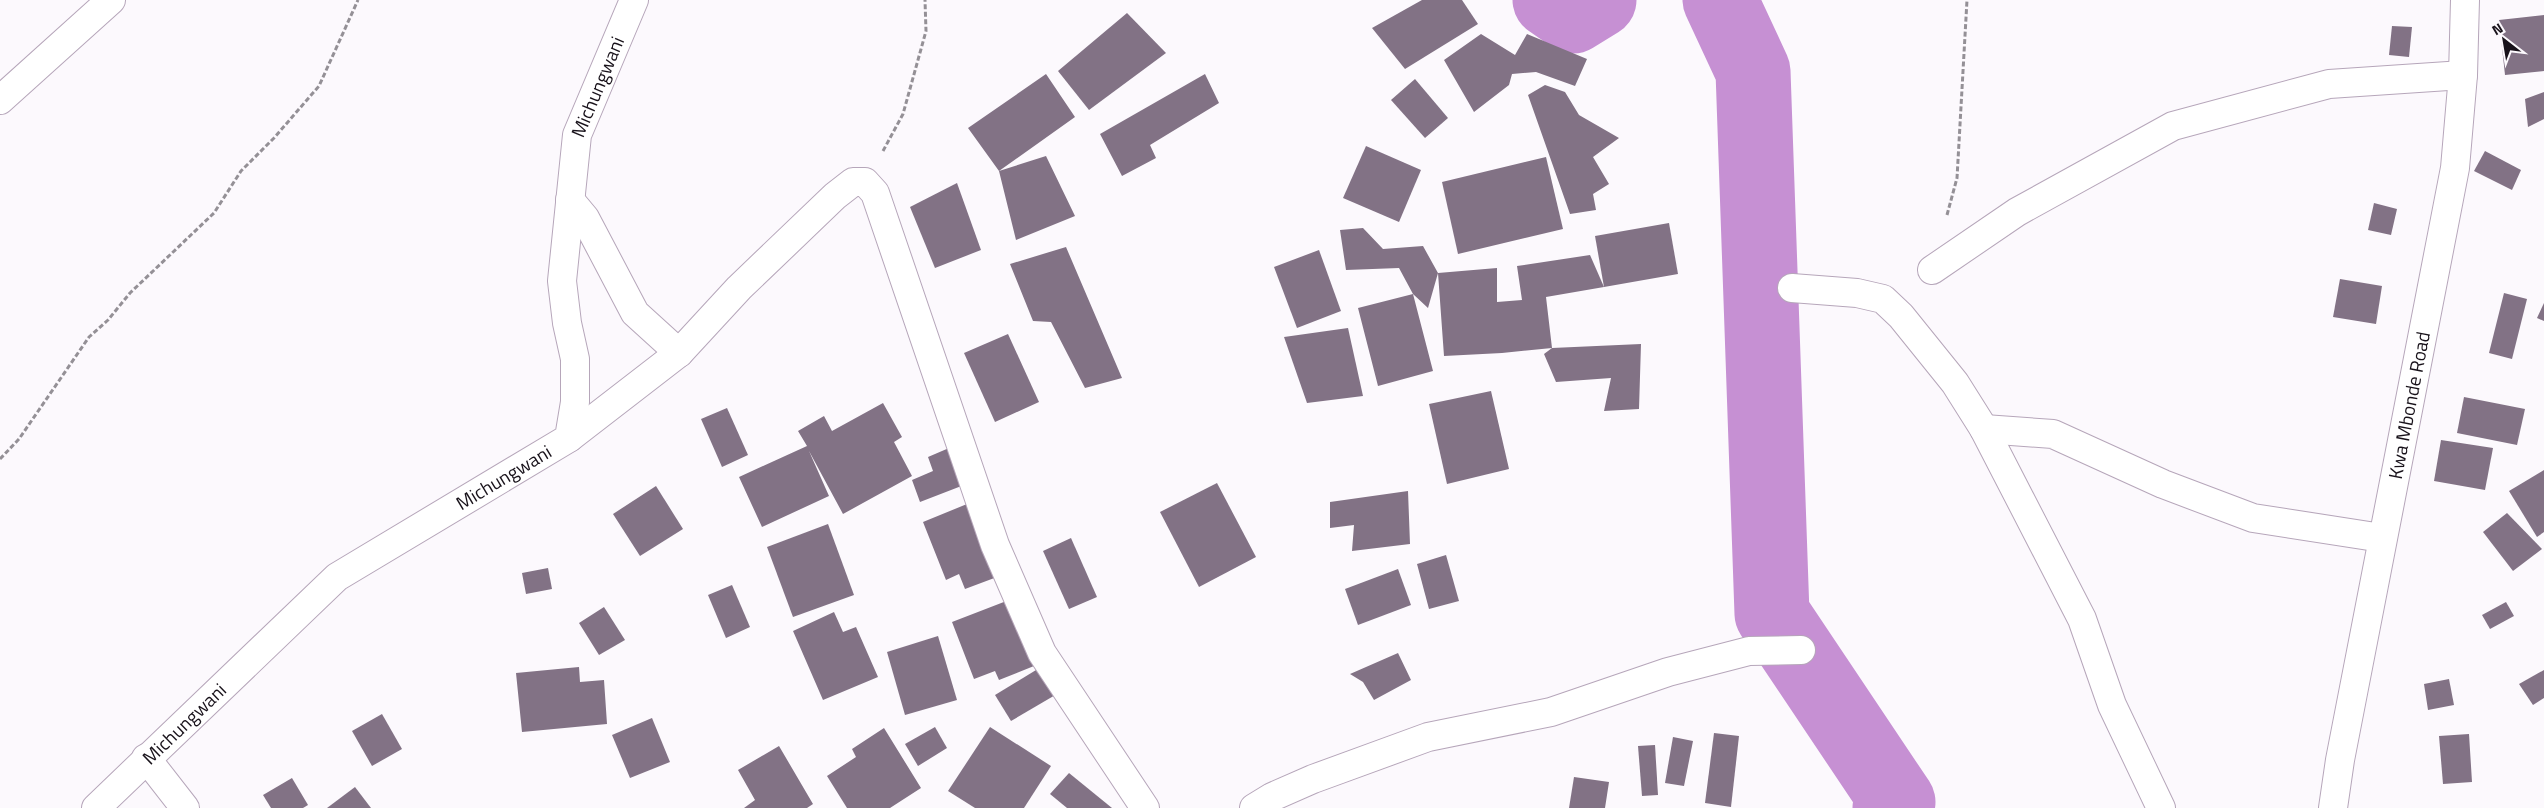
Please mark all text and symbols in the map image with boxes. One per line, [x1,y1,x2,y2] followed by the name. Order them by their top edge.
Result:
[2479,15,2529,65] north arrow
[2487,17,2507,40] text: N
[563,32,631,142] street label: Michungwani
[2380,329,2437,481] street label: Kwa Mbonde Road
[450,437,557,517] street label: Michungwani
[135,676,232,771] street label: Michungwani

